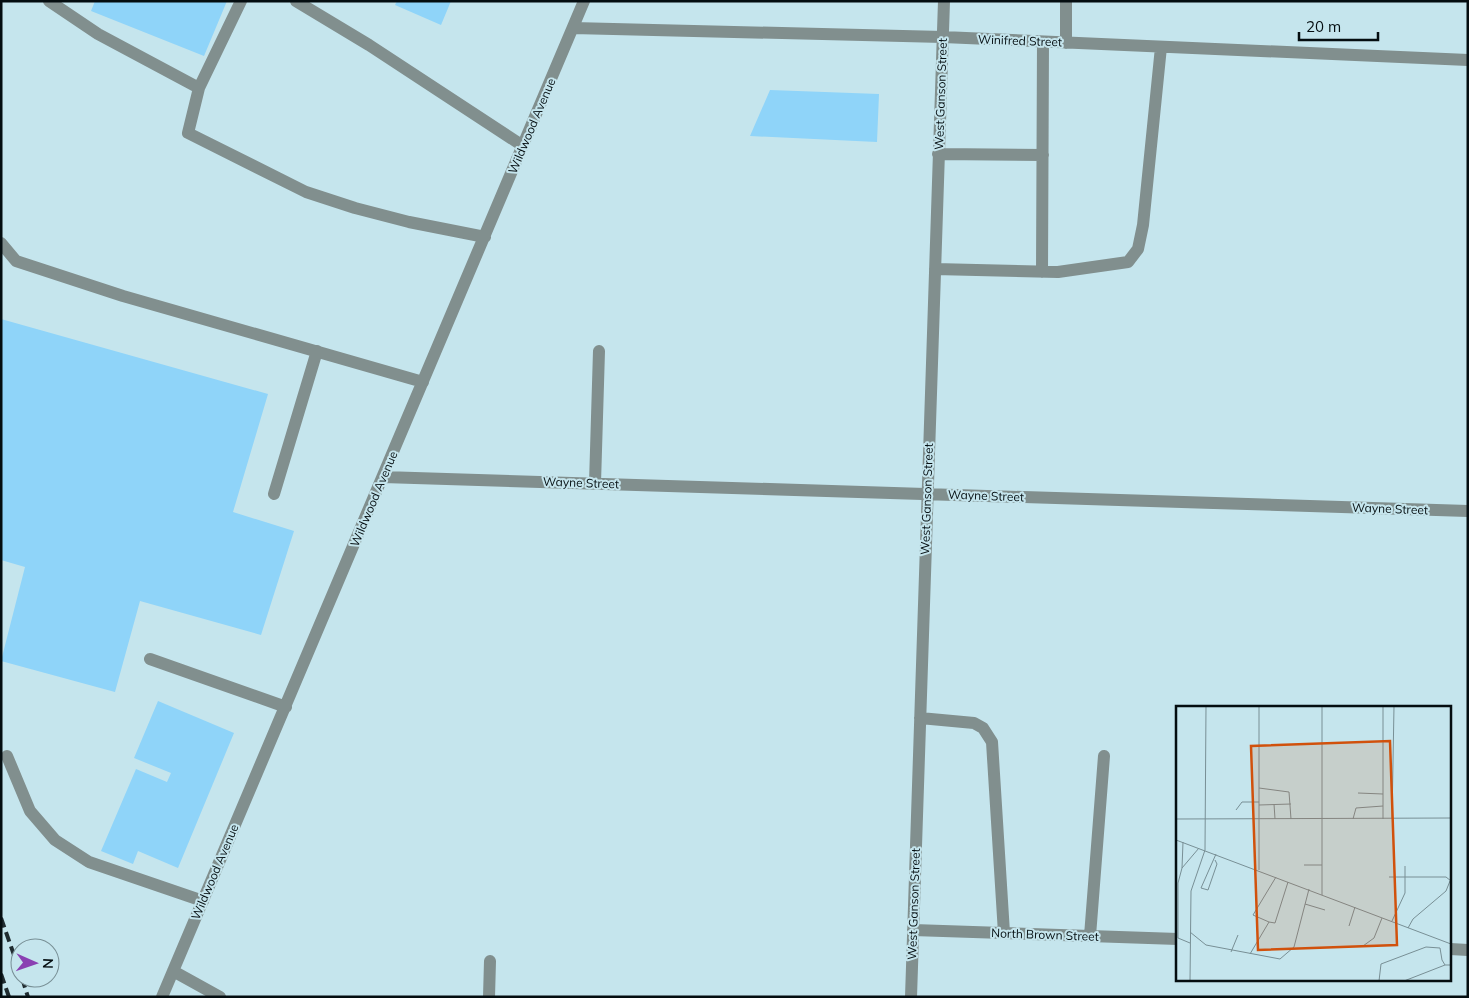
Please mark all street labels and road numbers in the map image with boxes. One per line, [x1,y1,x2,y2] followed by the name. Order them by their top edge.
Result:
[978,32,1062,49] street label: Winifred Street
[931,38,950,150] street label: West Ganson Street
[505,76,558,176] street label: Wildwood Avenue
[917,443,936,555] street label: West Ganson Street
[347,449,400,549] street label: Wildwood Avenue
[543,474,619,491] street label: Wayne Street
[948,487,1024,504] street label: Wayne Street
[1352,500,1428,517] street label: Wayne Street
[188,822,241,922] street label: Wildwood Avenue
[904,848,923,960] street label: West Ganson Street
[991,925,1099,944] street label: North Brown Street

